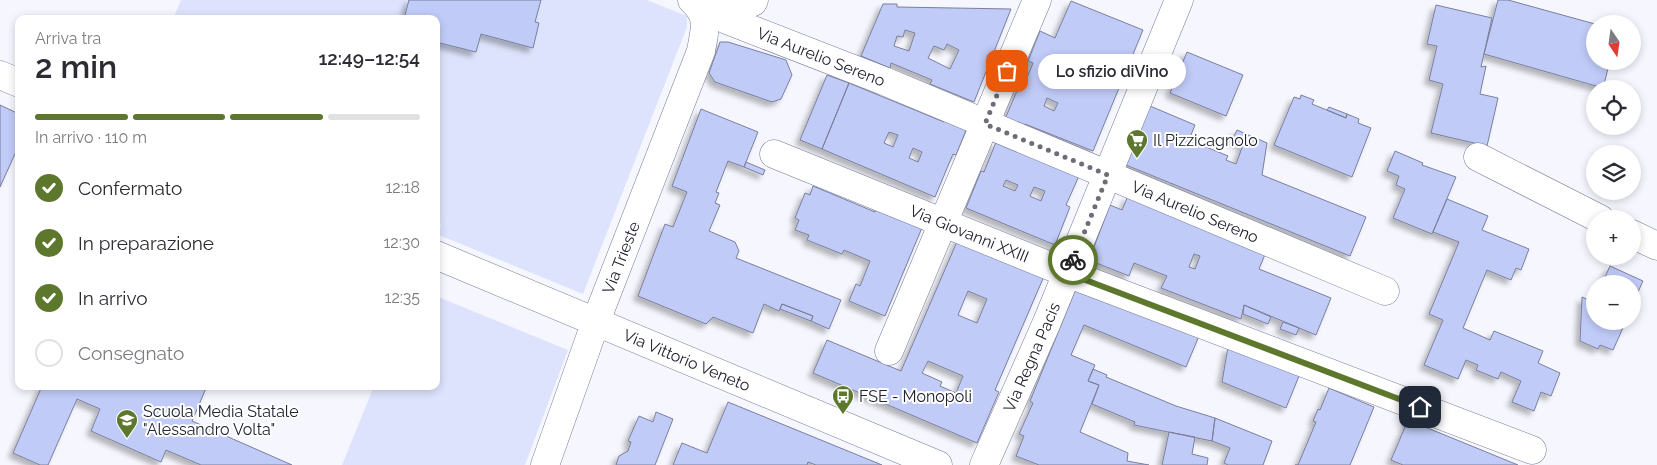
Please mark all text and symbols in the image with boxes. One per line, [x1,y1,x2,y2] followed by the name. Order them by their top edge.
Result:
[1586,15,1641,70] north arrow
[1586,15,1641,330] map controls
[754,24,888,91] street label: Via Aurelio Sereno
[35,29,101,48] text: Arriva tra
[318,47,420,69] text: 12:49–12:54
[35,48,117,85] text: 2 min
[986,50,1028,92] pin
[1037,54,1184,88] callout: Lo sfizio diVino
[993,57,1021,85] icon: bag
[1056,62,1168,81] text: Lo sfizio diVino
[1586,80,1641,135] button: locate
[35,128,147,147] text: In arrivo · 110 m
[1125,128,1149,159] supermarket icon: Il Pizzicagnolo
[1153,131,1258,150] place label: Il Pizzicagnolo
[1586,145,1641,200] button: layers
[35,174,63,202] icon: check
[78,177,182,199] text: Confermato
[1129,177,1261,247] street label: Via Aurelio Sereno
[385,178,420,197] text: 12:18
[907,201,1032,266] street label: Via Giovanni XXIII
[1586,210,1641,265] button: +
[599,219,644,296] street label: Via Trieste
[35,229,63,257] icon: check
[78,232,214,254] text: In preparazione
[383,233,420,252] text: 12:30
[1048,235,1098,285] courier
[1059,246,1087,274] icon: bike
[1586,275,1641,330] button: −
[35,284,63,312] icon: check
[78,287,148,309] text: In arrivo
[385,288,420,307] text: 12:35
[1000,299,1064,415] street label: Via Regna Pacis
[620,325,753,395] street label: Via Vittorio Veneto
[78,342,184,364] text: Consegnato
[831,384,855,415] bus stop icon: FSE - Monopoli
[1399,386,1441,428] pin
[859,387,972,406] place label: FSE - Monopoli
[1406,393,1434,421] icon: home
[143,402,299,439] place label: Scuola Media Statale "Alessandro Volta"
[115,408,139,439] school or university icon: Scuola Media Statale "Alessandro Volta"

